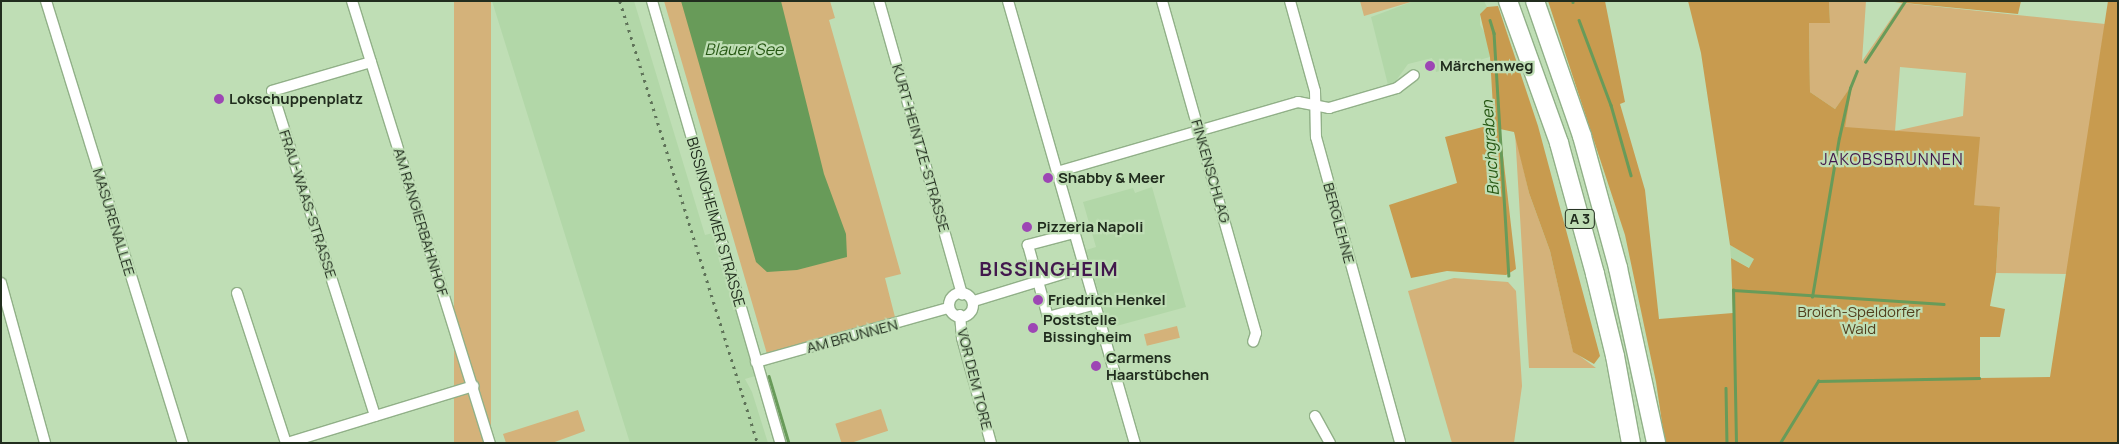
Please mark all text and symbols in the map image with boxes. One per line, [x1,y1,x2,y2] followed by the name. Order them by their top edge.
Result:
[705,39,783,59] water label: Blauer See
[1440,57,1534,75] place label: Märchenweg
[1424,60,1436,72] marker: Märchenweg
[888,62,954,234] street label: KURT-HEINTZE-STRASSE
[229,90,363,108] place label: Lokschuppenplatz
[213,93,225,105] marker: Lokschuppenplatz
[1477,100,1503,196] water label: Bruchgraben
[1188,117,1234,225] street label: FINKENSCHLAG
[275,128,341,280] street label: FRAU-WAAS-STRASSE
[683,135,749,309] street label: BISSINGHEIMER STRASSE
[390,146,452,298] street label: AM RANGIERBAHNHOF
[1819,149,1965,169] district label: JAKOBSBRUNNEN
[89,166,139,278] street label: MASURENALLEE
[1058,169,1165,187] place label: Shabby & Meer
[1042,172,1054,184] marker: Shabby & Meer
[1320,181,1358,265] street label: BERGLEHNE
[1564,208,1596,230] road number: A 3
[1037,218,1143,236] place label: Pizzeria Napoli
[1021,221,1033,233] marker: Pizzeria Napoli
[978,256,1120,280] district label: BISSINGHEIM
[1048,291,1166,309] place label: Friedrich Henkel
[1032,294,1044,306] marker: Friedrich Henkel
[1797,302,1921,337] park label: Broich-Speldorfer Wald
[1043,310,1132,345] place label: Poststelle Bissingheim
[804,315,900,357] street label: AM BRUNNEN
[1027,322,1039,334] marker: Poststelle Bissingheim
[954,326,996,432] street label: VOR DEM TORE
[1106,348,1209,383] place label: Carmens Haarstübchen
[1090,360,1102,372] marker: Carmens Haarstübchen

